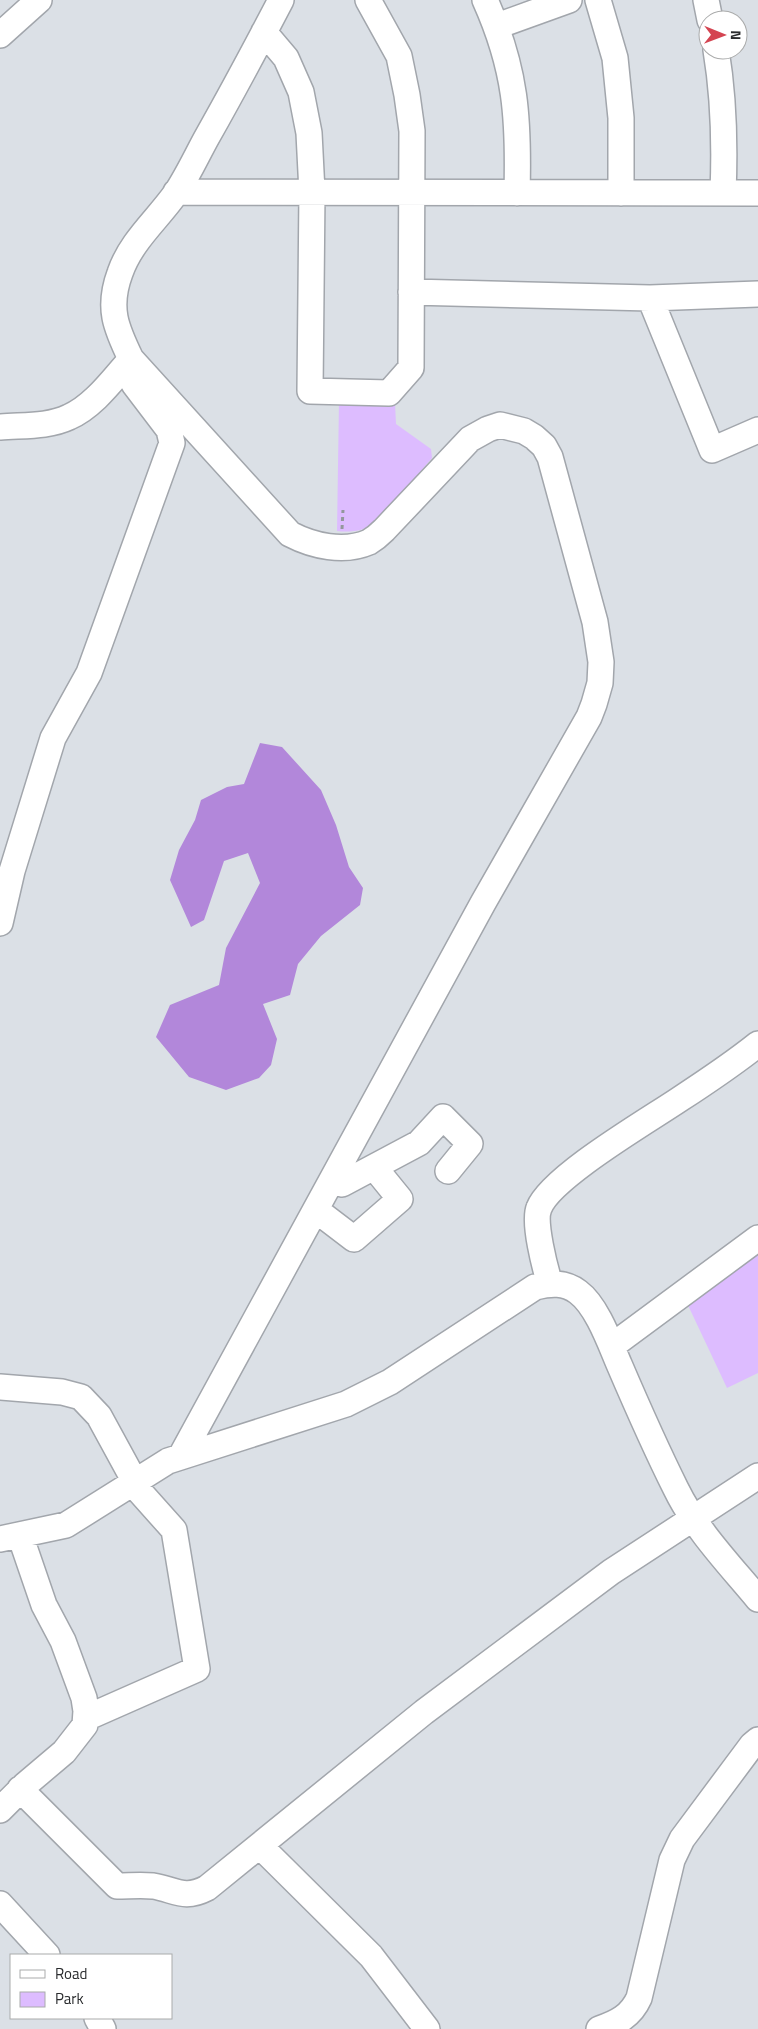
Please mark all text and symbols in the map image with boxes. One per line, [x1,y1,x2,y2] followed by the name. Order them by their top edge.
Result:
[698,10,748,60] north arrow
[726,30,747,40] text: N
[10,1954,172,2019] legend
[55,1962,87,1985] text: Road
[55,1987,84,2010] text: Park

